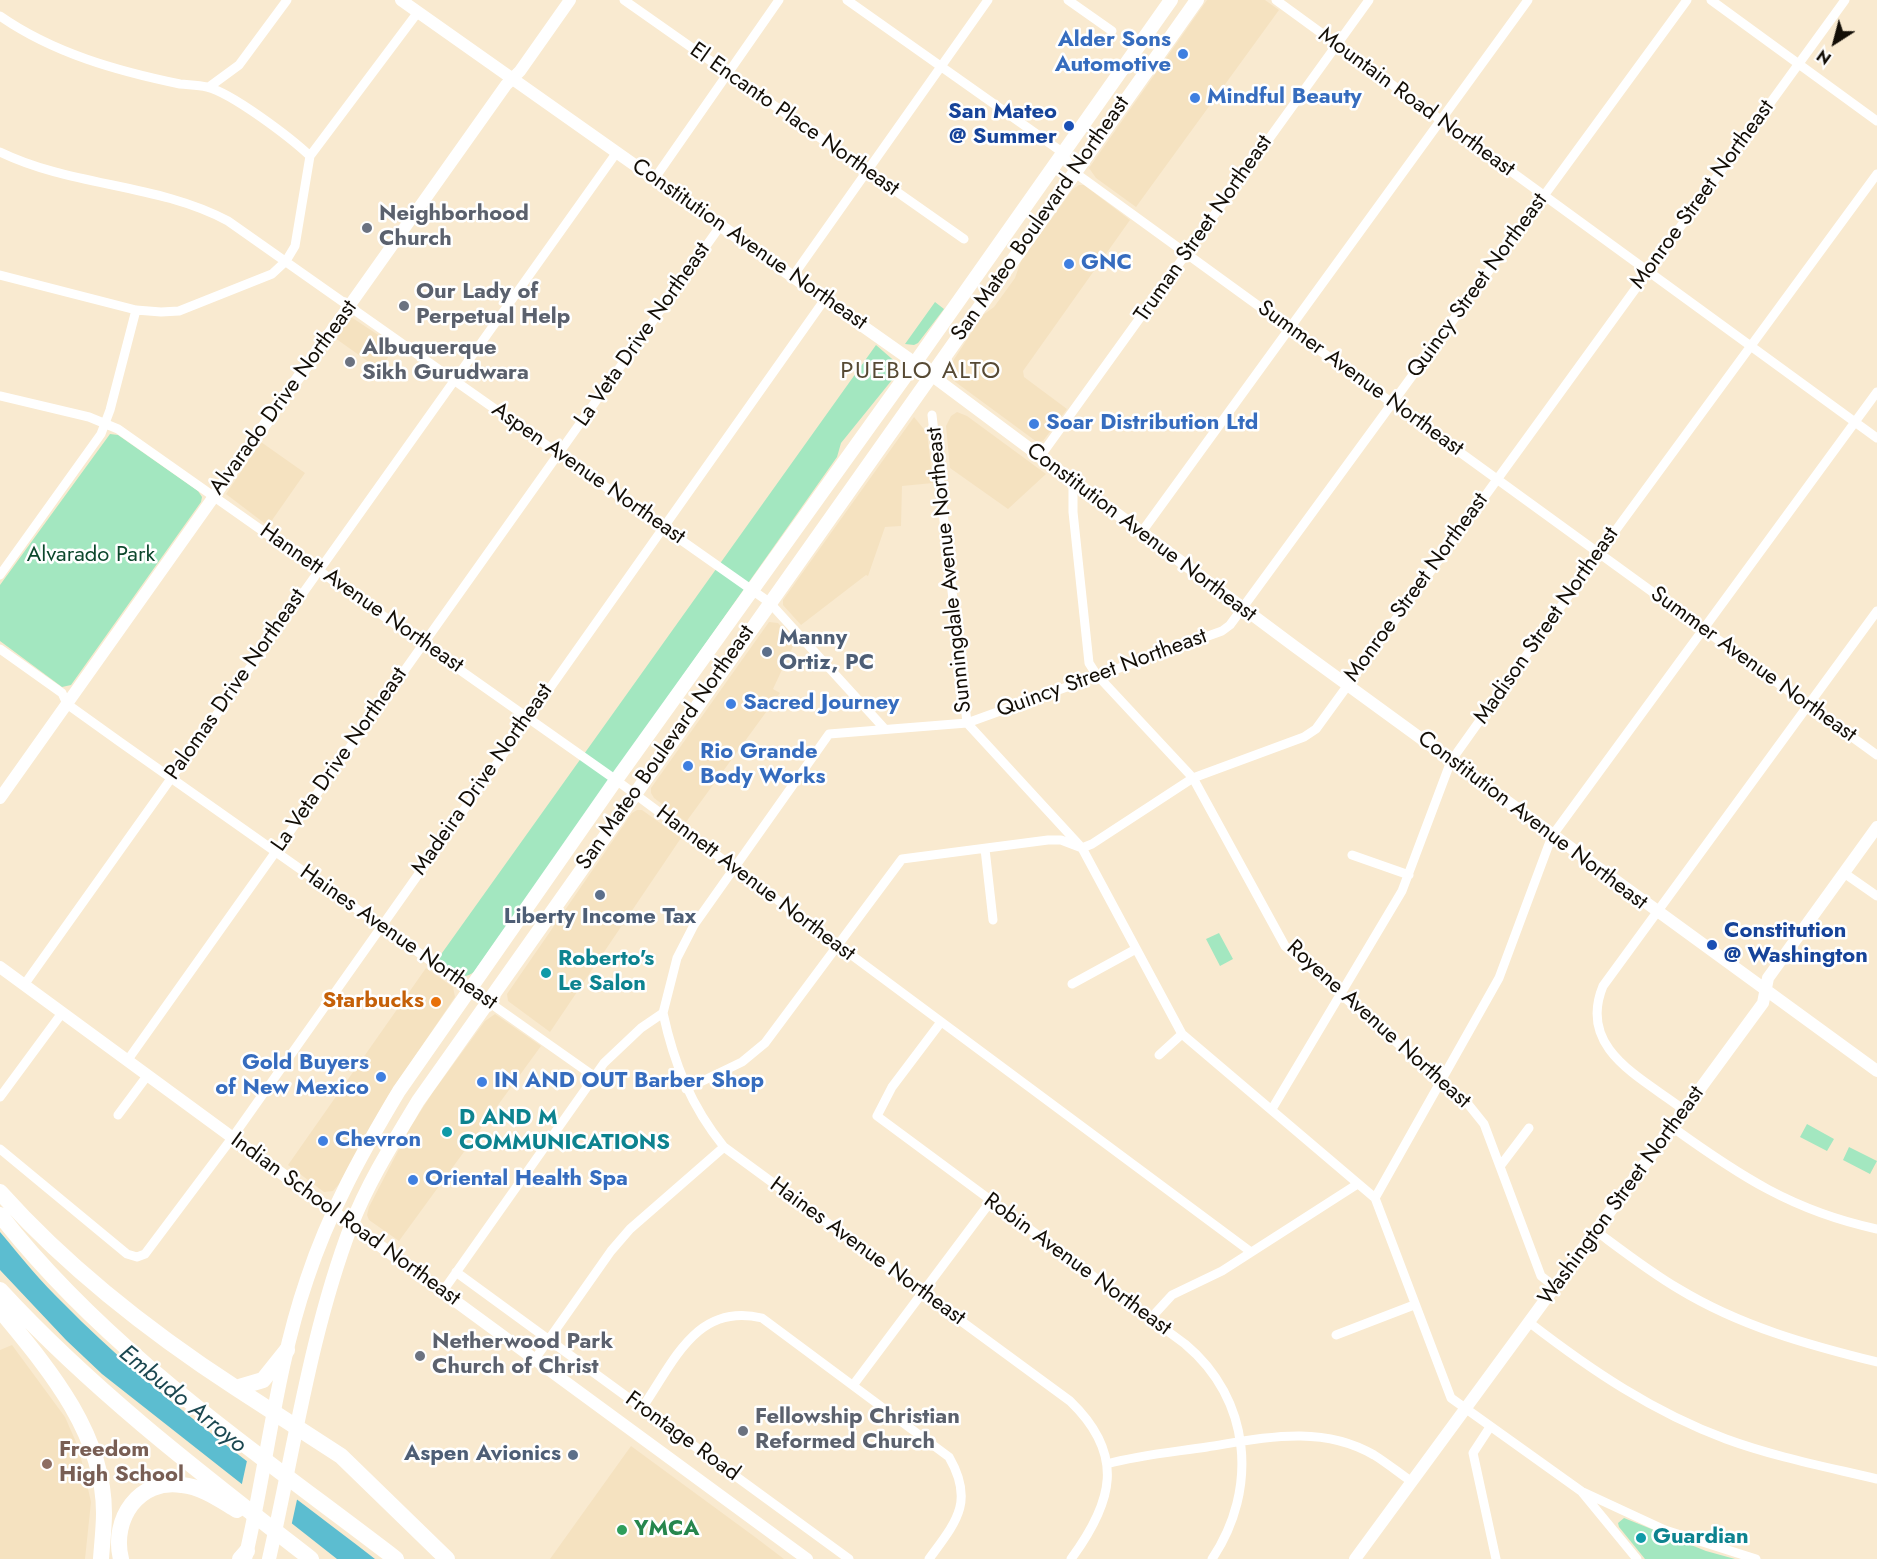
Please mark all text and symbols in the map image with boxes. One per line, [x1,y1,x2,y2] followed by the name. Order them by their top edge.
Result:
[1805,12,1865,72] north arrow
[1313,23,1519,183] street label: Mountain Road Northeast
[1055,28,1171,80] place label: Alder Sons Automotive
[684,38,904,202] street label: El Encanto Place Northeast
[1812,44,1836,70] text: N
[1176,47,1190,61] marker: Alder Sons Automotive
[1207,85,1362,111] place label: Mindful Beauty
[1188,91,1202,105] marker: Mindful Beauty
[946,92,1136,346] street label: San Mateo Boulevard Northeast
[1626,95,1780,295] street label: Monroe Street Northeast
[948,100,1057,152] place label: San Mateo @ Summer
[1062,119,1076,133] marker: San Mateo @ Summer
[1130,130,1278,328] street label: Truman Street Northeast
[626,154,872,336] street label: Constitution Avenue Northeast
[1402,189,1554,383] street label: Quincy Street Northeast
[379,202,529,254] place label: Neighborhood Church
[360,221,374,235] marker: Neighborhood Church
[569,238,717,432] street label: La Veta Drive Northeast
[1081,251,1132,277] place label: GNC
[1062,257,1076,271] marker: GNC
[416,280,570,332] place label: Our Lady of Perpetual Help
[1252,295,1468,463] street label: Summer Avenue Northeast
[205,296,363,500] street label: Alvarado Drive Northeast
[397,299,411,313] marker: Our Lady of Perpetual Help
[362,336,529,388] place label: Albuquerque Sikh Gurudwara
[343,355,357,369] marker: Albuquerque Sikh Gurudwara
[840,358,1002,386] district label: PUEBLO ALTO
[486,397,690,551] street label: Aspen Avenue Northeast
[1046,411,1258,437] place label: Soar Distribution Ltd
[1027,417,1041,431] marker: Soar Distribution Ltd
[922,426,978,714] street label: Sunningdale Avenue Northeast
[1021,438,1261,628] street label: Constitution Avenue Northeast
[1340,488,1494,688] street label: Monroe Street Northeast
[254,519,468,679] street label: Hannett Avenue Northeast
[1469,522,1625,730] street label: Madison Street Northeast
[27,543,155,569] park label: Alvarado Park
[1645,581,1861,749] street label: Summer Avenue Northeast
[160,584,312,786] street label: Palomas Drive Northeast
[571,621,761,875] street label: San Mateo Boulevard Northeast
[993,624,1211,724] street label: Quincy Street Northeast
[779,626,874,678] place label: Manny Ortiz, PC
[760,645,774,659] marker: Manny Ortiz, PC
[266,663,414,857] street label: La Veta Drive Northeast
[407,679,559,881] street label: Madeira Drive Northeast
[743,691,899,717] place label: Sacred Journey
[724,697,738,711] marker: Sacred Journey
[1412,726,1652,916] street label: Constitution Avenue Northeast
[700,740,826,792] place label: Rio Grande Body Works
[681,759,695,773] marker: Rio Grande Body Works
[650,800,860,968] street label: Hannett Avenue Northeast
[294,860,502,1016] street label: Haines Avenue Northeast
[593,888,607,902] marker: Liberty Income Tax
[504,905,696,931] place label: Liberty Income Tax
[1724,919,1868,970] place label: Constitution @ Washington
[1280,935,1476,1115] street label: Royene Avenue Northeast
[1705,938,1719,952] marker: Constitution @ Washington
[558,947,654,998] place label: Roberto's Le Salon
[539,966,553,980] marker: Roberto's Le Salon
[323,989,424,1015] place label: Starbucks
[429,995,443,1009] marker: Starbucks
[215,1051,369,1102] place label: Gold Buyers of New Mexico
[494,1069,764,1095] place label: IN AND OUT Barber Shop
[374,1070,388,1084] marker: Gold Buyers of New Mexico
[475,1075,489,1089] marker: IN AND OUT Barber Shop
[1534,1081,1710,1311] street label: Washington Street Northeast
[459,1106,670,1158] place label: D AND M COMMUNICATIONS
[440,1125,454,1139] marker: D AND M COMMUNICATIONS
[225,1128,465,1312] street label: Indian School Road Northeast
[335,1128,421,1154] place label: Chevron
[316,1134,330,1148] marker: Chevron
[425,1167,628,1193] place label: Oriental Health Spa
[764,1172,970,1332] street label: Haines Avenue Northeast
[406,1173,420,1187] marker: Oriental Health Spa
[978,1188,1176,1342] street label: Robin Avenue Northeast
[432,1330,613,1382] place label: Netherwood Park Church of Christ
[112,1340,252,1460] water label: Embudo Arroyo
[413,1349,427,1363] marker: Netherwood Park Church of Christ
[620,1387,744,1487] street label: Frontage Road
[755,1405,960,1456] place label: Fellowship Christian Reformed Church
[736,1424,750,1438] marker: Fellowship Christian Reformed Church
[59,1438,184,1490] place label: Freedom High School
[404,1442,561,1468] place label: Aspen Avionics
[566,1448,580,1462] marker: Aspen Avionics
[40,1457,54,1471] marker: Freedom High School
[634,1517,699,1543] place label: YMCA
[615,1523,629,1537] marker: YMCA
[1653,1525,1749,1551] place label: Guardian
[1634,1531,1648,1545] marker: Guardian

